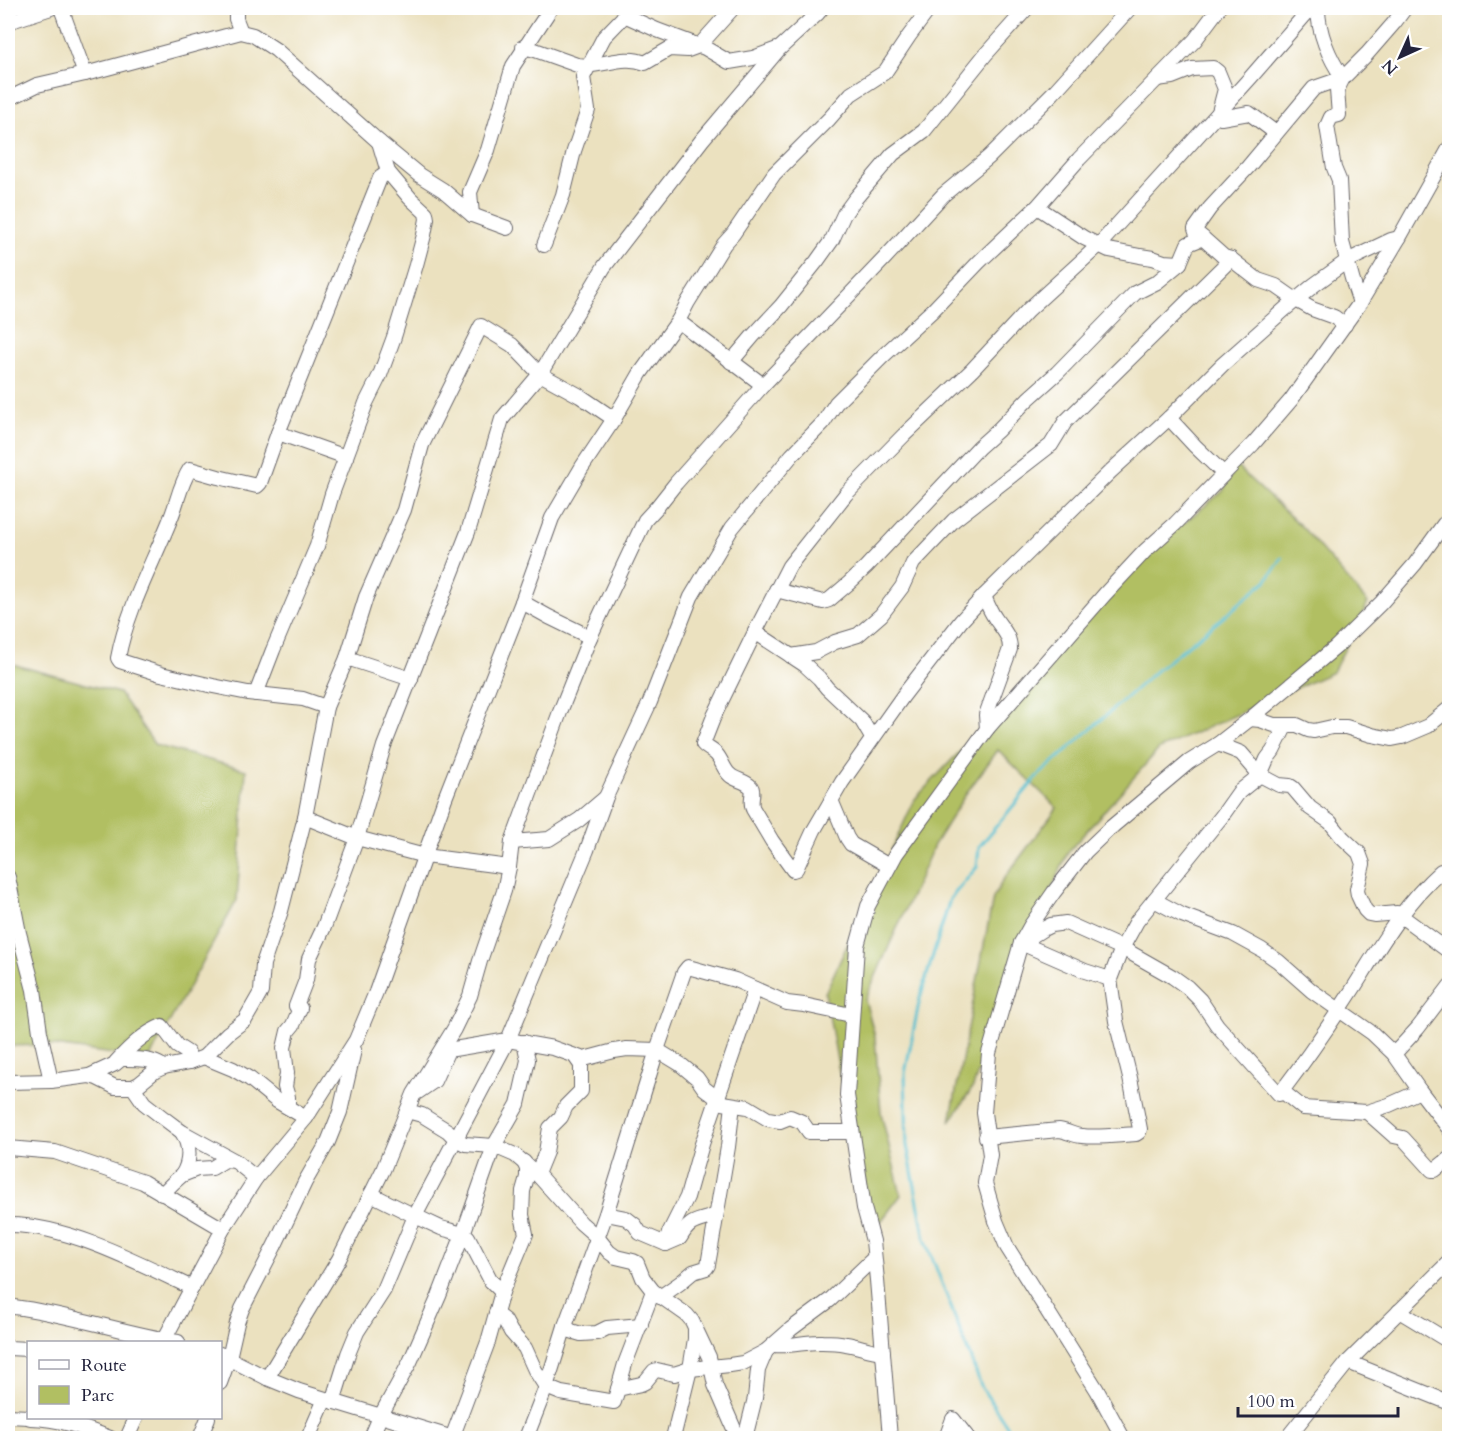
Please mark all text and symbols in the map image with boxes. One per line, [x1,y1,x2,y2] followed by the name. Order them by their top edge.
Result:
[1370,27,1430,87] north arrow
[1377,54,1403,80] text: N
[27,1341,222,1419] legend
[81,1353,127,1378] text: Route
[1238,1380,1398,1418] scale bar
[81,1383,114,1408] text: Parc
[1247,1389,1295,1414] text: 100 m

